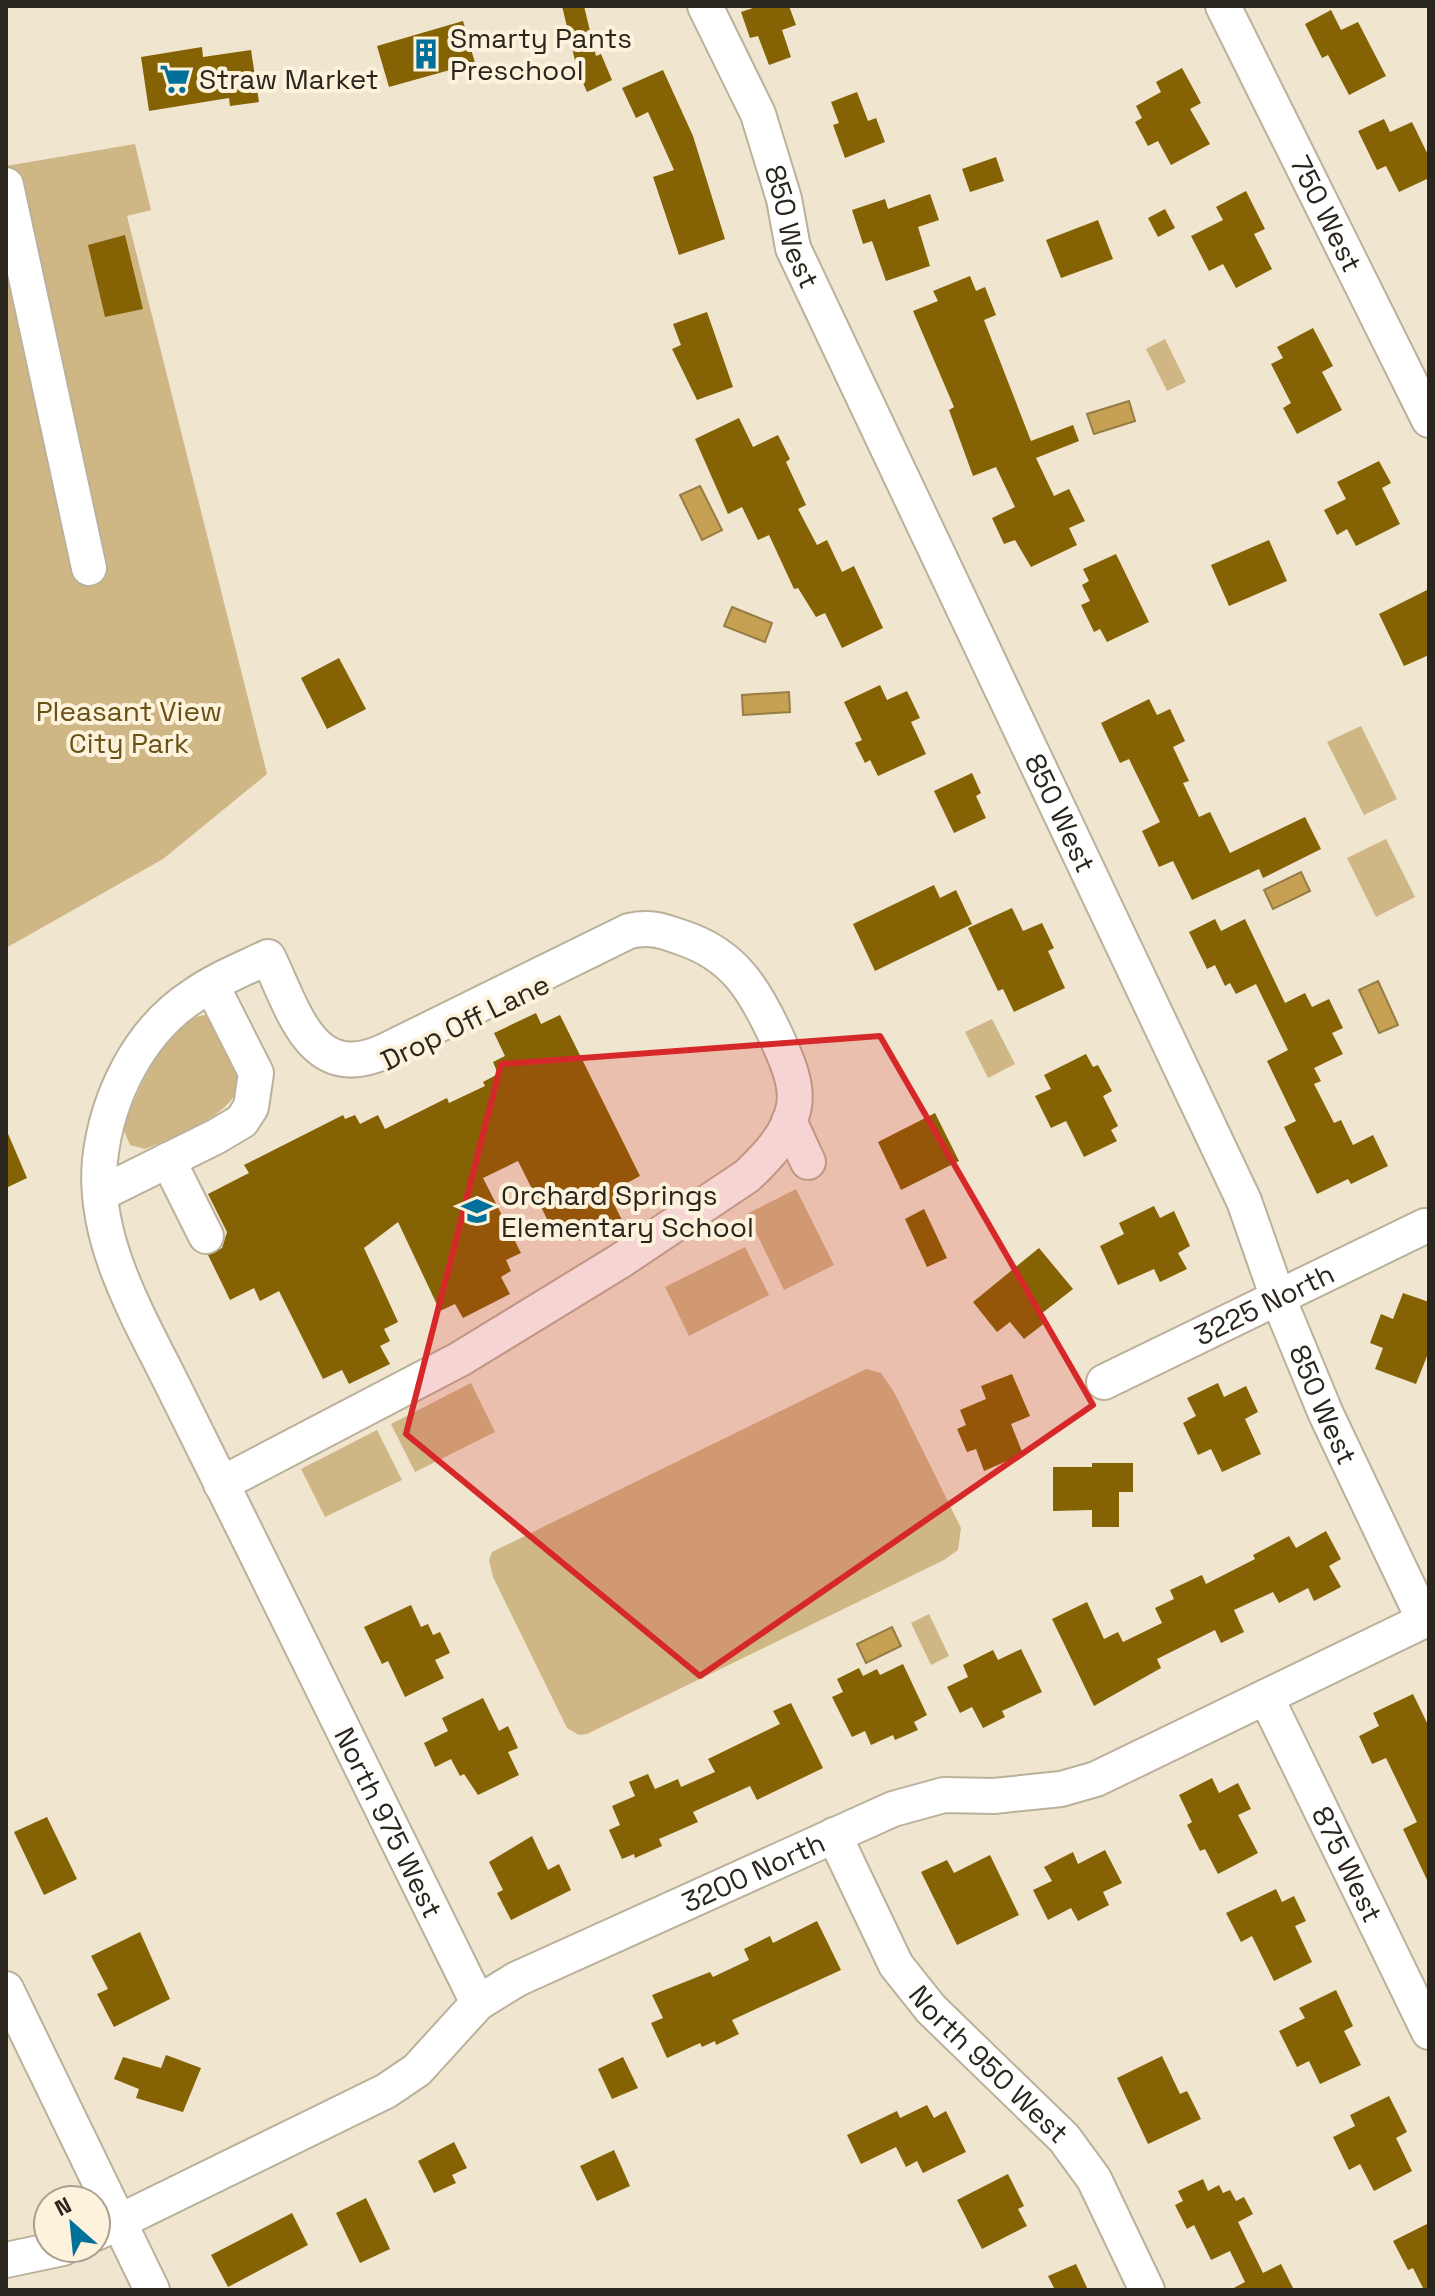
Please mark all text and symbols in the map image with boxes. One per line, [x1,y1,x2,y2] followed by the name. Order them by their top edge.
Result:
[450,20,632,88] place label: Smarty Pants Preschool
[409,37,443,71] building icon: Smarty Pants Preschool
[199,61,379,97] place label: Straw Market
[158,62,192,96] supermarket icon: Straw Market
[1282,149,1370,278] street label: 750 West
[757,160,827,294] street label: 850 West
[36,693,222,761] park label: Pleasant View City Park
[1017,748,1104,878] street label: 850 West
[375,966,555,1078] street label: Drop Off Lane
[501,1177,754,1245] place label: Orchard Springs Elementary School
[460,1194,494,1228] school or university icon: Orchard Springs Elementary School
[1188,1255,1340,1353] street label: 3225 North
[1281,1339,1365,1470] street label: 850 West
[326,1721,451,1924] street label: North 975 West
[1304,1800,1391,1928] street label: 875 West
[676,1824,831,1920] street label: 3200 North
[901,1978,1076,2151] street label: North 950 West
[32,2184,112,2264] north arrow
[50,2190,76,2222] text: N

